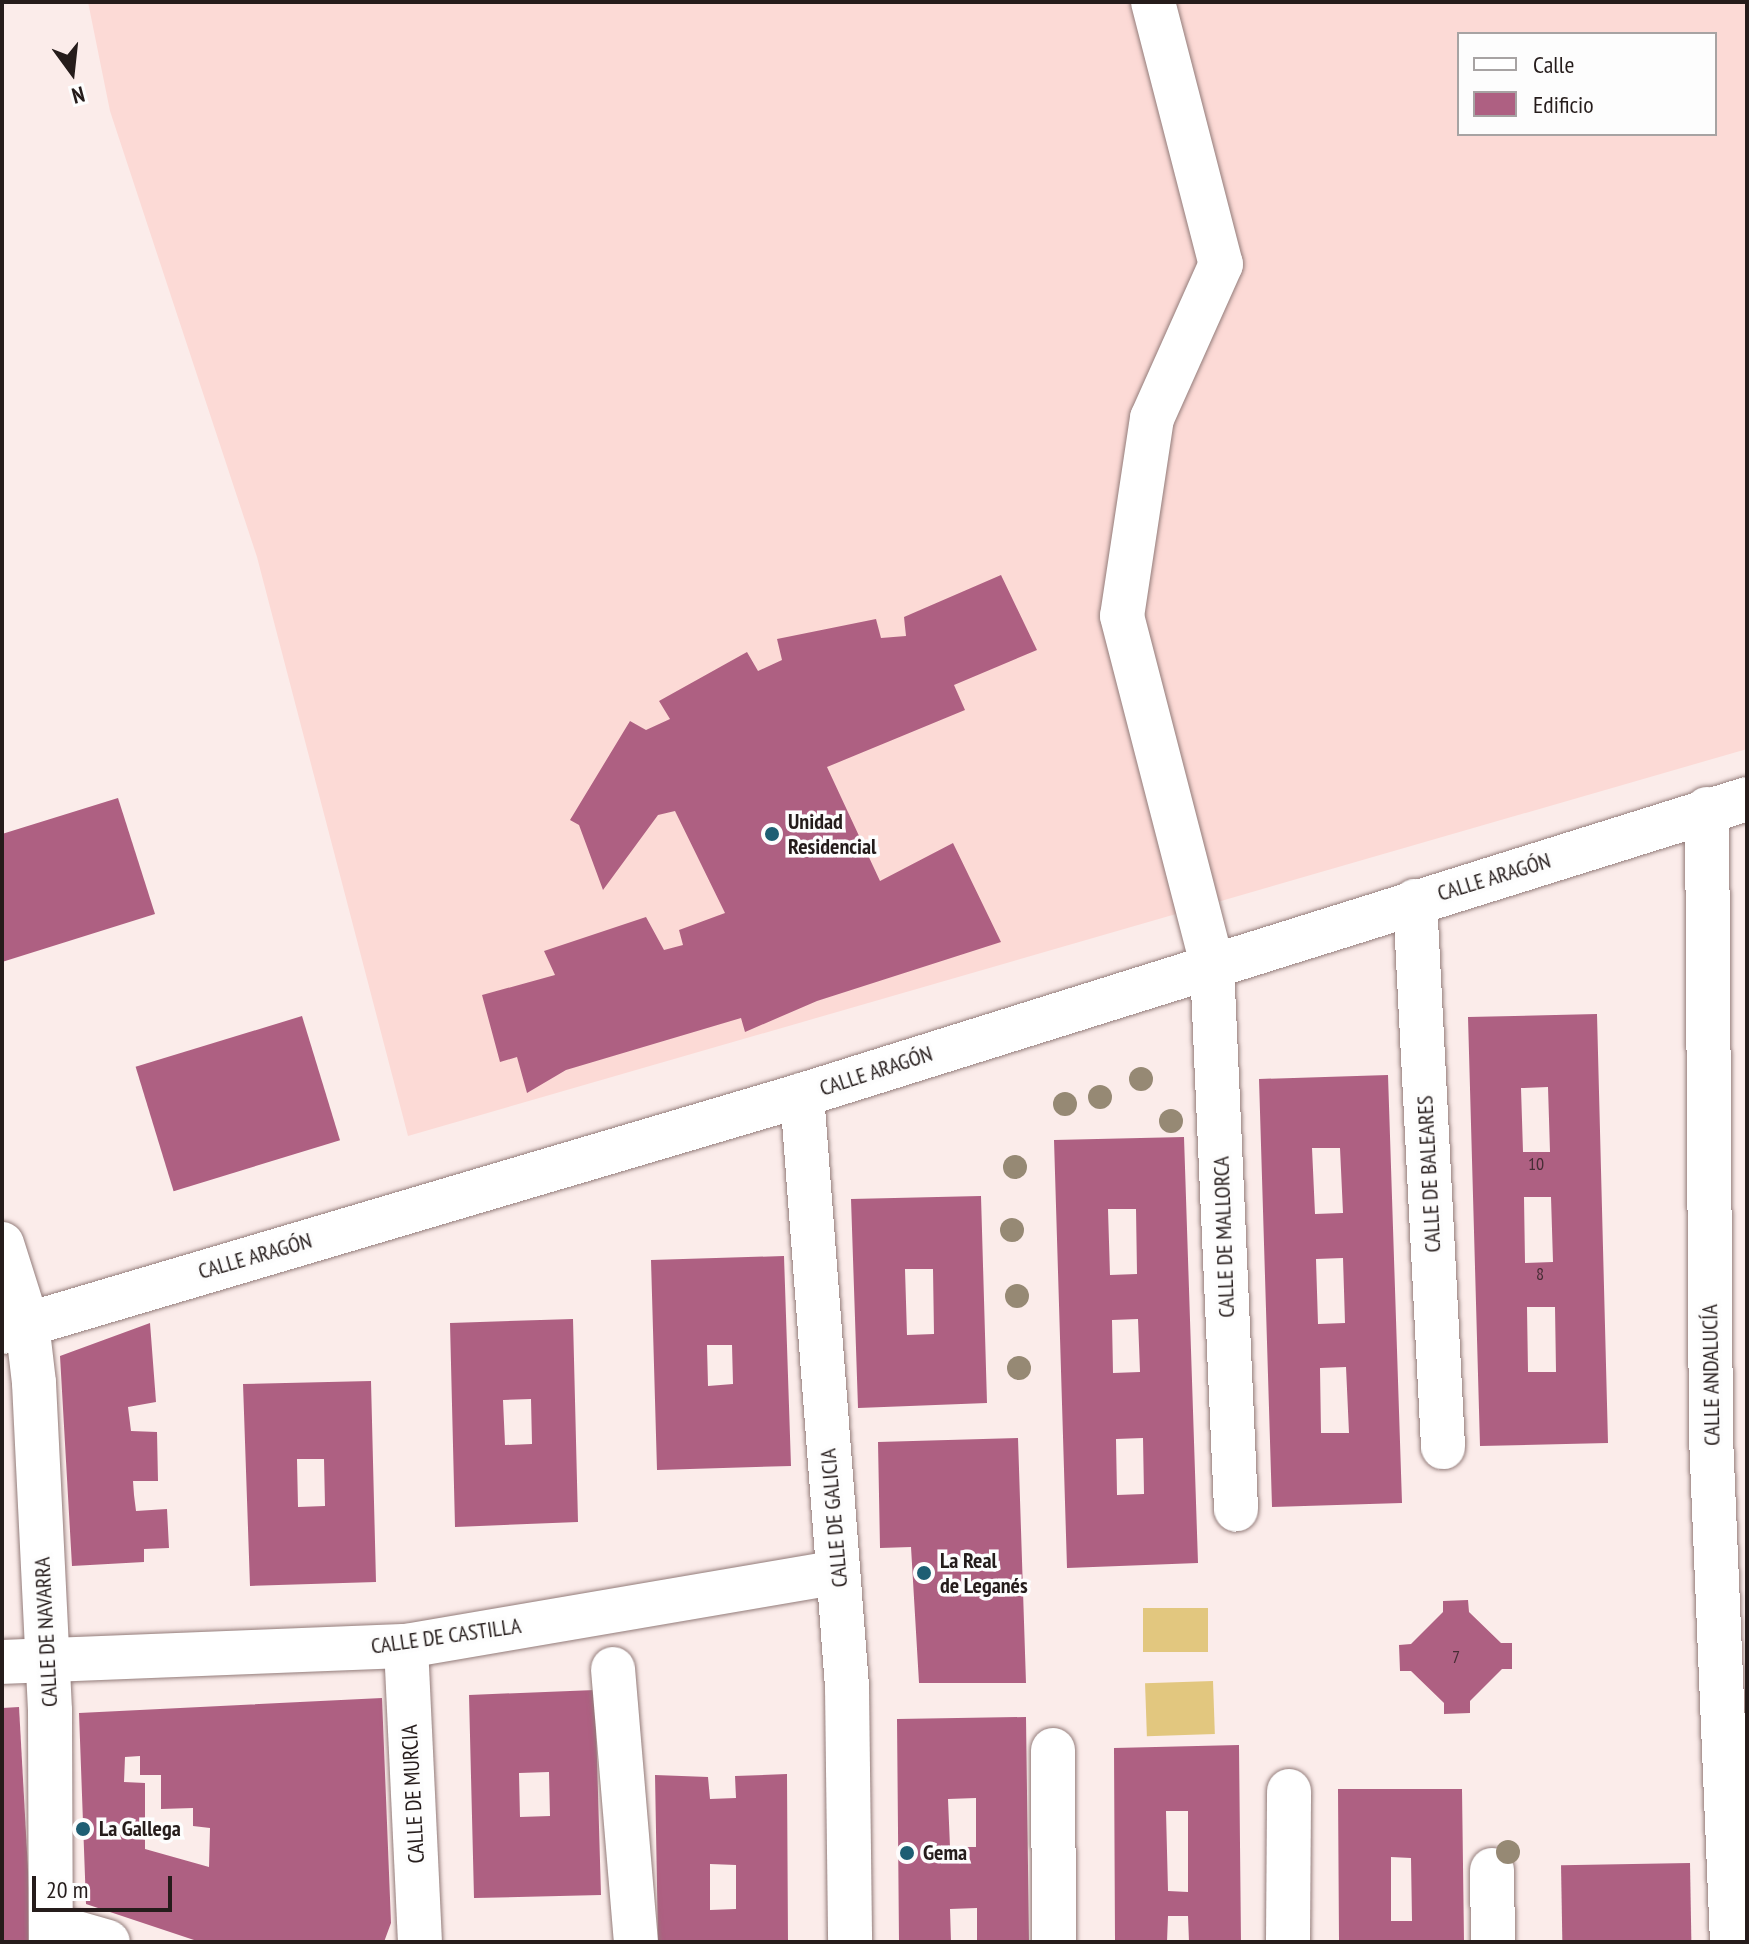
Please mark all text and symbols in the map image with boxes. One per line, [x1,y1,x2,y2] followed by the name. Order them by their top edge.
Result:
[32,32,112,112] north arrow
[1457,32,1717,136] legend
[1533,49,1574,80] text: Calle
[69,80,88,110] text: N
[1533,89,1594,120] text: Edificio
[788,808,876,860] place label: Unidad Residencial
[763,825,781,843] marker: Unidad Residencial
[1434,847,1554,907] street label: CALLE ARAGÓN
[816,1040,936,1102] street label: CALLE ARAGÓN
[1412,1095,1446,1253] street label: CALLE DE BALEARES
[1528,1153,1544,1175] house number: 10
[1208,1156,1240,1318] street label: CALLE DE MALLORCA
[195,1227,315,1285] street label: CALLE ARAGÓN
[1536,1263,1544,1285] house number: 8
[1697,1304,1725,1446] street label: CALLE ANDALUCÍA
[815,1448,853,1588] street label: CALLE DE GALICIA
[940,1547,1028,1598] place label: La Real de Leganés
[29,1556,63,1708] street label: CALLE DE NAVARRA
[915,1564,933,1582] marker: La Real de Leganés
[369,1612,523,1660] street label: CALLE DE CASTILLA
[1452,1646,1460,1668] house number: 7
[396,1724,430,1864] street label: CALLE DE MURCIA
[99,1816,181,1842] place label: La Gallega
[74,1820,92,1838] marker: La Gallega
[923,1840,967,1866] place label: Gema
[898,1844,916,1862] marker: Gema
[36,1860,176,1910] scale bar
[46,1874,88,1905] text: 20 m

